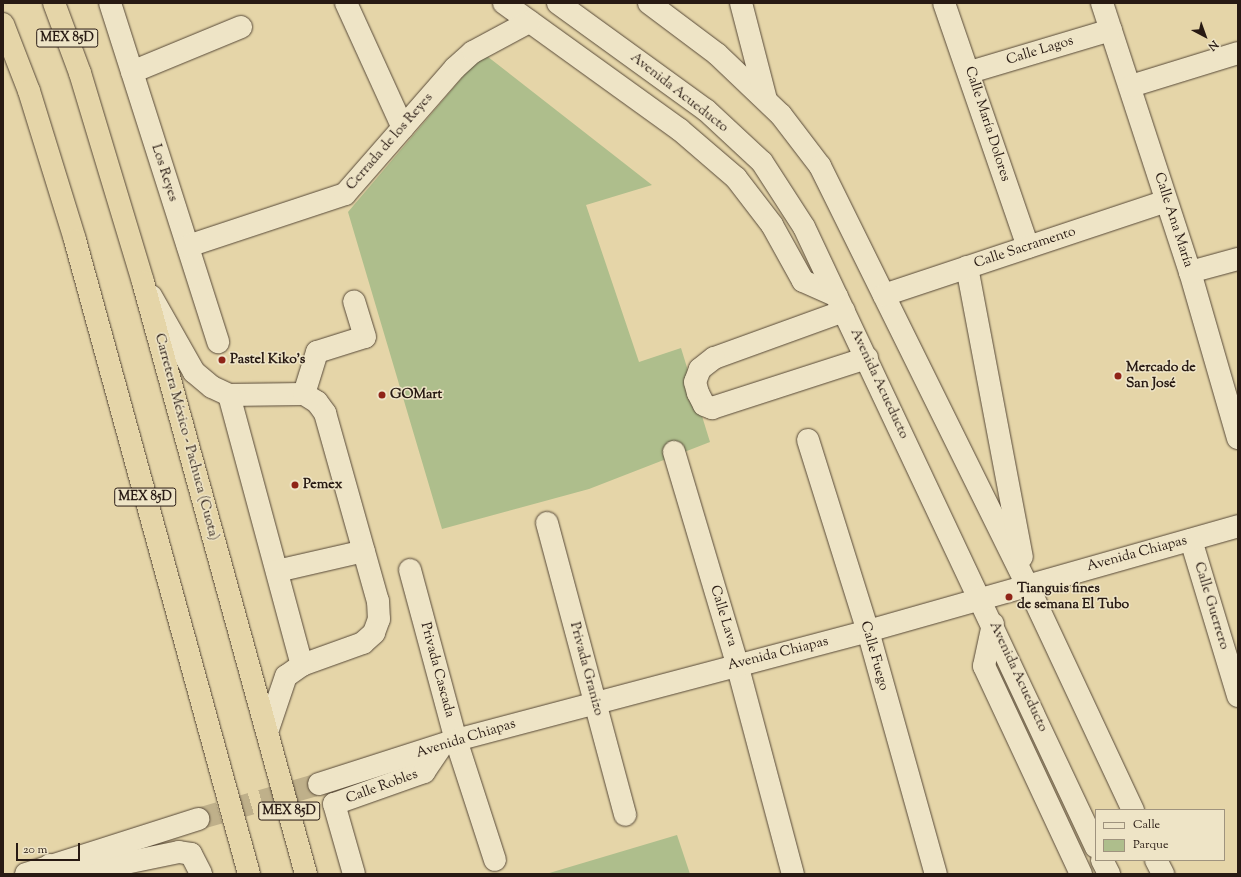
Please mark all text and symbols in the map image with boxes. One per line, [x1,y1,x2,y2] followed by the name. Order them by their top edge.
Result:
[1185,16,1225,56] north arrow
[36,27,98,49] road number: MEX 85D
[1004,33,1076,69] street label: Calle Lagos
[1204,36,1221,54] text: N
[627,50,731,136] street label: Avenida Acueducto
[960,64,1014,184] street label: Calle María Dolores
[343,90,437,194] street label: Cerrada de los Reyes
[147,142,181,204] street label: Los Reyes
[1150,171,1196,269] street label: Calle Ana María
[972,224,1078,272] street label: Calle Sacramento
[846,326,912,442] street label: Avenida Acueducto
[150,332,222,542] street label: Carretera México - Pachuca (Cuota)
[230,352,305,368] place label: Pastel Kiko's
[217,355,227,365] marker: Pastel Kiko's
[1126,360,1196,392] place label: Mercado de San José
[1113,371,1123,381] marker: Mercado de San José
[390,387,442,403] place label: GOMart
[377,390,387,400] marker: GOMart
[303,477,342,493] place label: Pemex
[290,480,300,490] marker: Pemex
[114,486,176,508] road number: MEX 85D
[1085,533,1189,575] street label: Avenida Chiapas
[1190,560,1232,652] street label: Calle Guerrero
[1017,581,1129,614] place label: Tianguis fines de semana El Tubo
[706,583,740,649] street label: Calle Lava
[1004,592,1014,602] marker: Tianguis fines de semana El Tubo
[856,619,892,693] street label: Calle Fuego
[985,619,1051,735] street label: Avenida Acueducto
[565,620,607,718] street label: Privada Granizo
[416,621,458,719] street label: Privada Cascada
[726,633,830,675] street label: Avenida Chiapas
[414,716,518,762] street label: Avenida Chiapas
[344,766,420,808] street label: Calle Robles
[258,800,320,822] road number: MEX 85D
[1095,809,1225,861] legend
[1133,816,1160,834] text: Calle
[18,835,82,861] scale bar
[1133,836,1169,854] text: Parque
[23,841,47,859] text: 20 m

